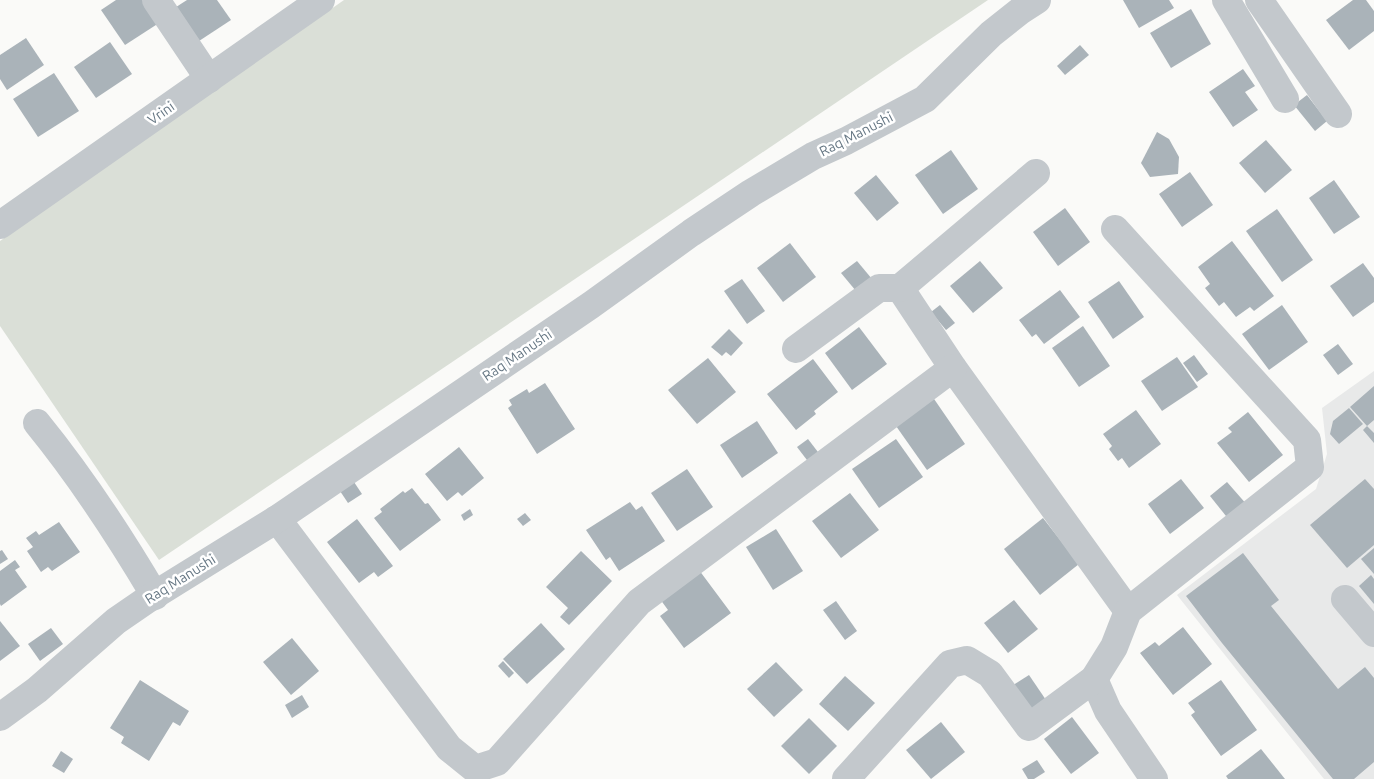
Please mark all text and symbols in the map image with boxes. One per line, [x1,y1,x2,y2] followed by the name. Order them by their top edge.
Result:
[145,98,177,128] street label: Vrini
[817,109,895,159] street label: Raq Manushi
[479,326,555,384] street label: Raq Manushi
[142,551,218,607] street label: Raq Manushi

